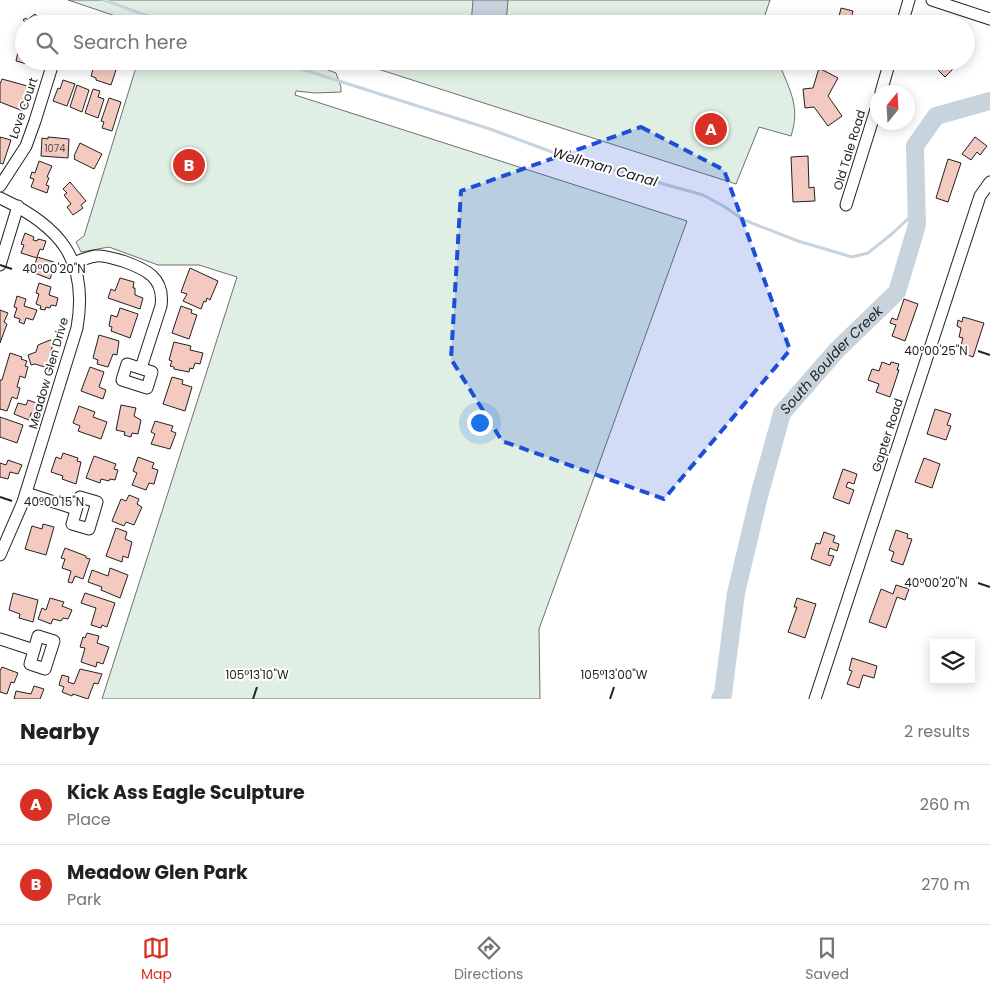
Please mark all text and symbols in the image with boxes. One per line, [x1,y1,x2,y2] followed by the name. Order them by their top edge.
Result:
[15,15,975,70] search box
[33,29,61,57] icon: search
[73,29,187,56] text: Search here
[5,75,41,141] street label: Love Court
[870,85,915,130] north arrow
[829,108,869,192] street label: Old Tale Road
[695,110,727,148] pin: A
[44,141,66,156] house number: 1074
[550,142,660,192] water label: Wellman Canal
[173,146,205,184] pin: B
[22,260,86,277] text: 40°00'20"N
[775,300,888,419] water label: South Boulder Creek
[24,315,72,431] street label: Meadow Glen Drive
[904,342,968,359] text: 40°00'25"N
[867,396,907,474] street label: Gapter Road
[467,410,493,436] your location
[24,493,84,510] text: 40°00'15"N
[904,574,968,591] text: 40°00'20"N
[930,639,975,684] map controls
[930,639,975,684] button: layers
[225,666,289,683] text: 105°13'10"W
[581,666,648,683] text: 105°13'00"W
[20,717,100,746] text: Nearby
[904,720,970,743] text: 2 results
[67,779,305,806] text: Kick Ass Eagle Sculpture
[30,793,42,816] text: A
[920,793,970,816] text: 260 m
[67,808,111,831] text: Place
[67,859,248,886] text: Meadow Glen Park
[31,873,41,896] text: B
[921,873,970,896] text: 270 m
[67,888,101,911] text: Park
[141,934,172,985] tab: Map
[454,934,523,985] tab: Directions
[805,934,849,985] tab: Saved

